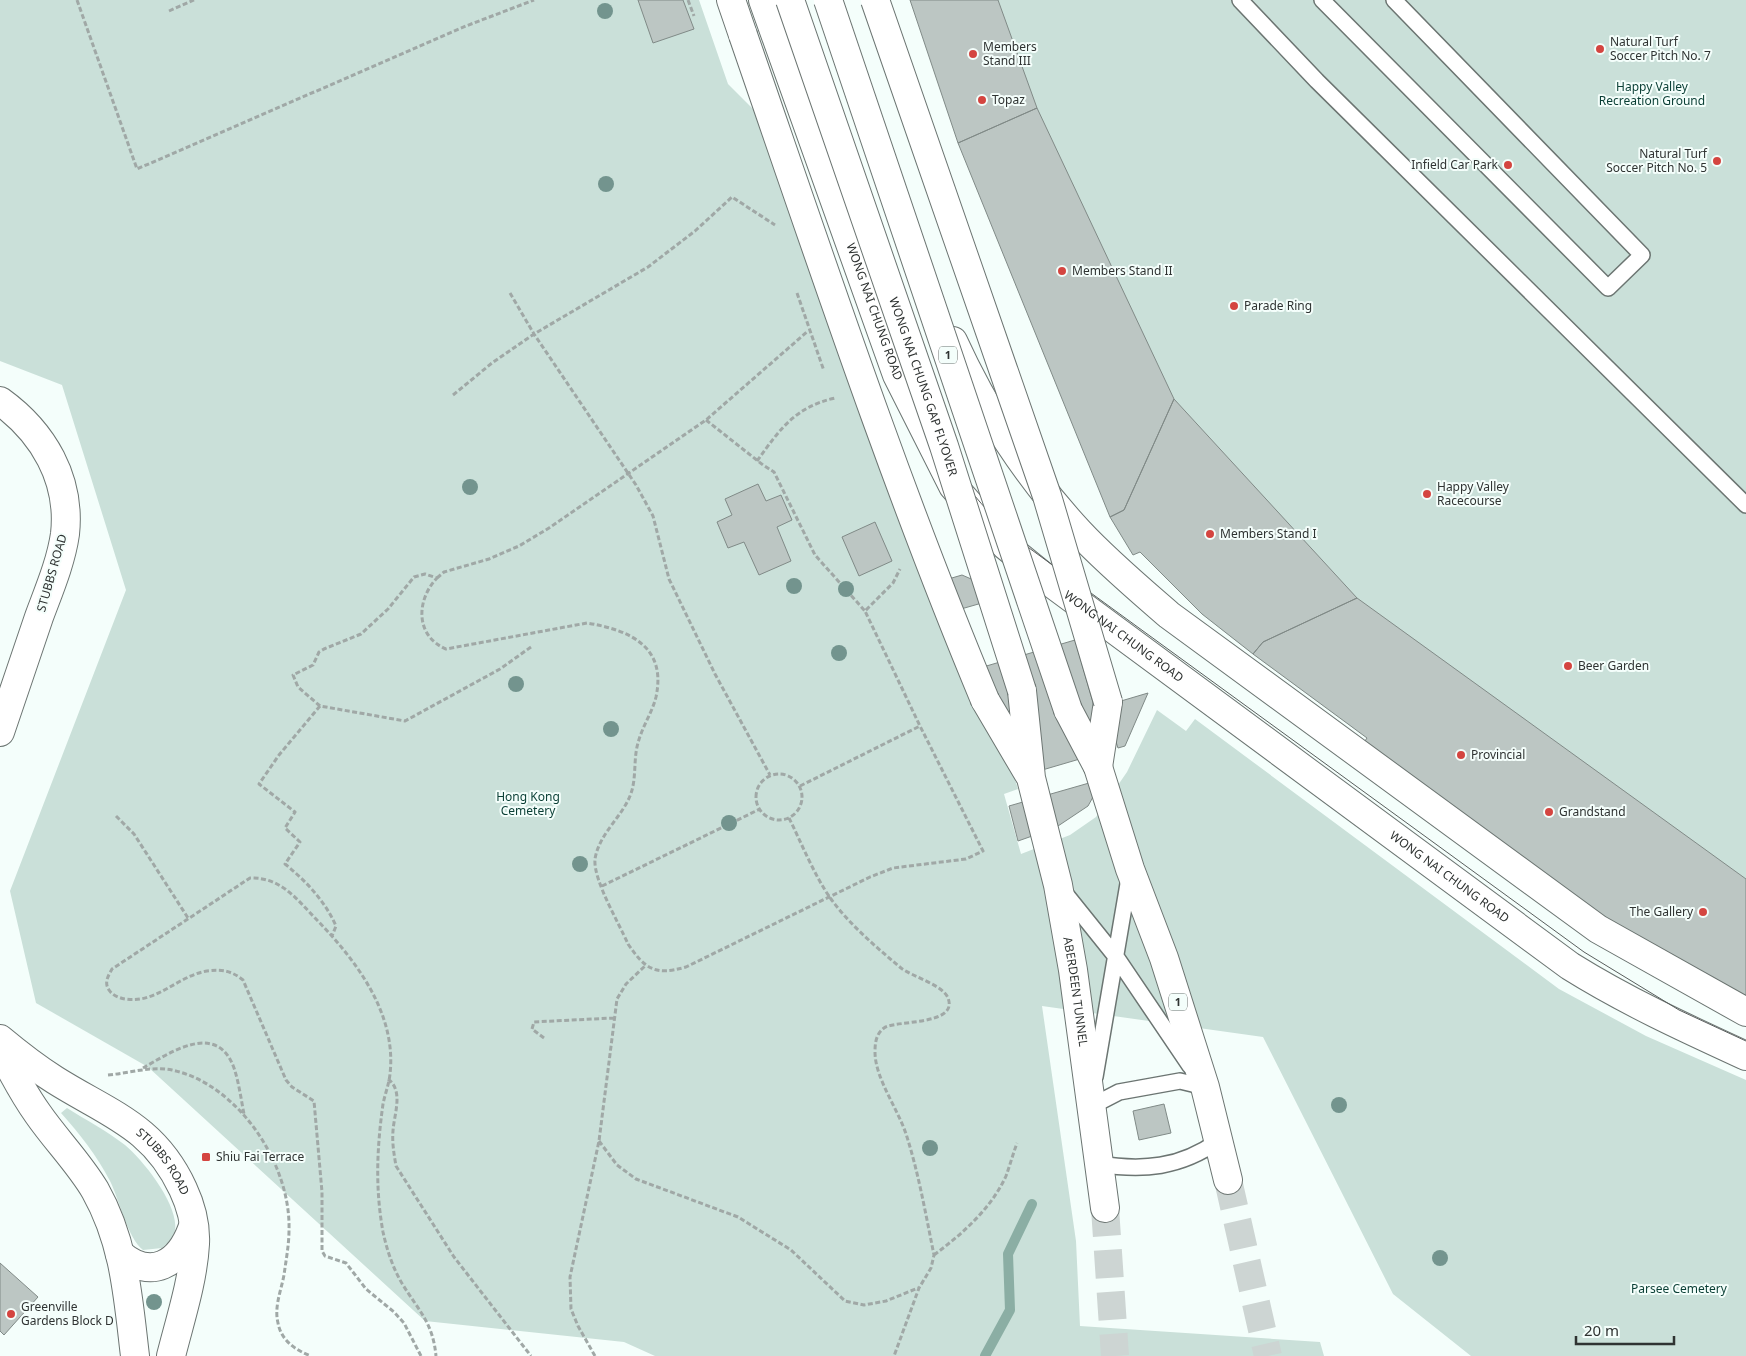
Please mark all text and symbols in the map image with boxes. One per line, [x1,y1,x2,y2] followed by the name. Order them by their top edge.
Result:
[1610,33,1711,64] place label: Natural Turf Soccer Pitch No. 7
[983,38,1037,69] place label: Members Stand III
[1594,43,1606,55] marker: Natural Turf Soccer Pitch No. 7
[967,48,979,60] marker: Members Stand III
[1599,78,1705,109] park label: Happy Valley Recreation Ground
[992,91,1025,108] place label: Topaz
[976,94,988,106] marker: Topaz
[1606,145,1708,176] place label: Natural Turf Soccer Pitch No. 5
[1711,155,1723,167] marker: Natural Turf Soccer Pitch No. 5
[1411,156,1499,173] place label: Infield Car Park
[1502,159,1514,171] marker: Infield Car Park
[842,241,907,383] street label: WONG NAI CHUNG ROAD
[1072,262,1173,279] place label: Members Stand II
[1056,265,1068,277] marker: Members Stand II
[885,295,962,479] street label: WONG NAI CHUNG GAP FLYOVER
[1244,297,1312,314] place label: Parade Ring
[1228,300,1240,312] marker: Parade Ring
[939,346,957,364] road number: 1
[1437,478,1510,509] place label: Happy Valley Racecourse
[1421,488,1433,500] marker: Happy Valley Racecourse
[1220,525,1316,542] place label: Members Stand I
[1204,528,1216,540] marker: Members Stand I
[32,532,71,614] street label: STUBBS ROAD
[1061,586,1187,686] street label: WONG NAI CHUNG ROAD
[1578,657,1649,674] place label: Beer Garden
[1562,660,1574,672] marker: Beer Garden
[1471,746,1525,763] place label: Provincial
[1455,749,1467,761] marker: Provincial
[496,788,560,819] park label: Hong Kong Cemetery
[1559,803,1626,820] place label: Grandstand
[1543,806,1555,818] marker: Grandstand
[1386,827,1513,927] street label: WONG NAI CHUNG ROAD
[1630,903,1694,920] place label: The Gallery
[1697,906,1709,918] marker: The Gallery
[1059,935,1092,1048] street label: ABERDEEN TUNNEL
[1169,994,1187,1010] road number: 1
[133,1124,194,1198] street label: STUBBS ROAD
[216,1148,305,1165] place label: Shiu Fai Terrace
[200,1151,212,1163] marker: Shiu Fai Terrace
[1631,1280,1728,1297] park label: Parsee Cemetery
[21,1298,114,1329] place label: Greenville Gardens Block D
[5,1308,17,1320] marker: Greenville Gardens Block D
[1576,1314,1674,1346] scale bar
[1584,1320,1619,1340] text: 20 m

